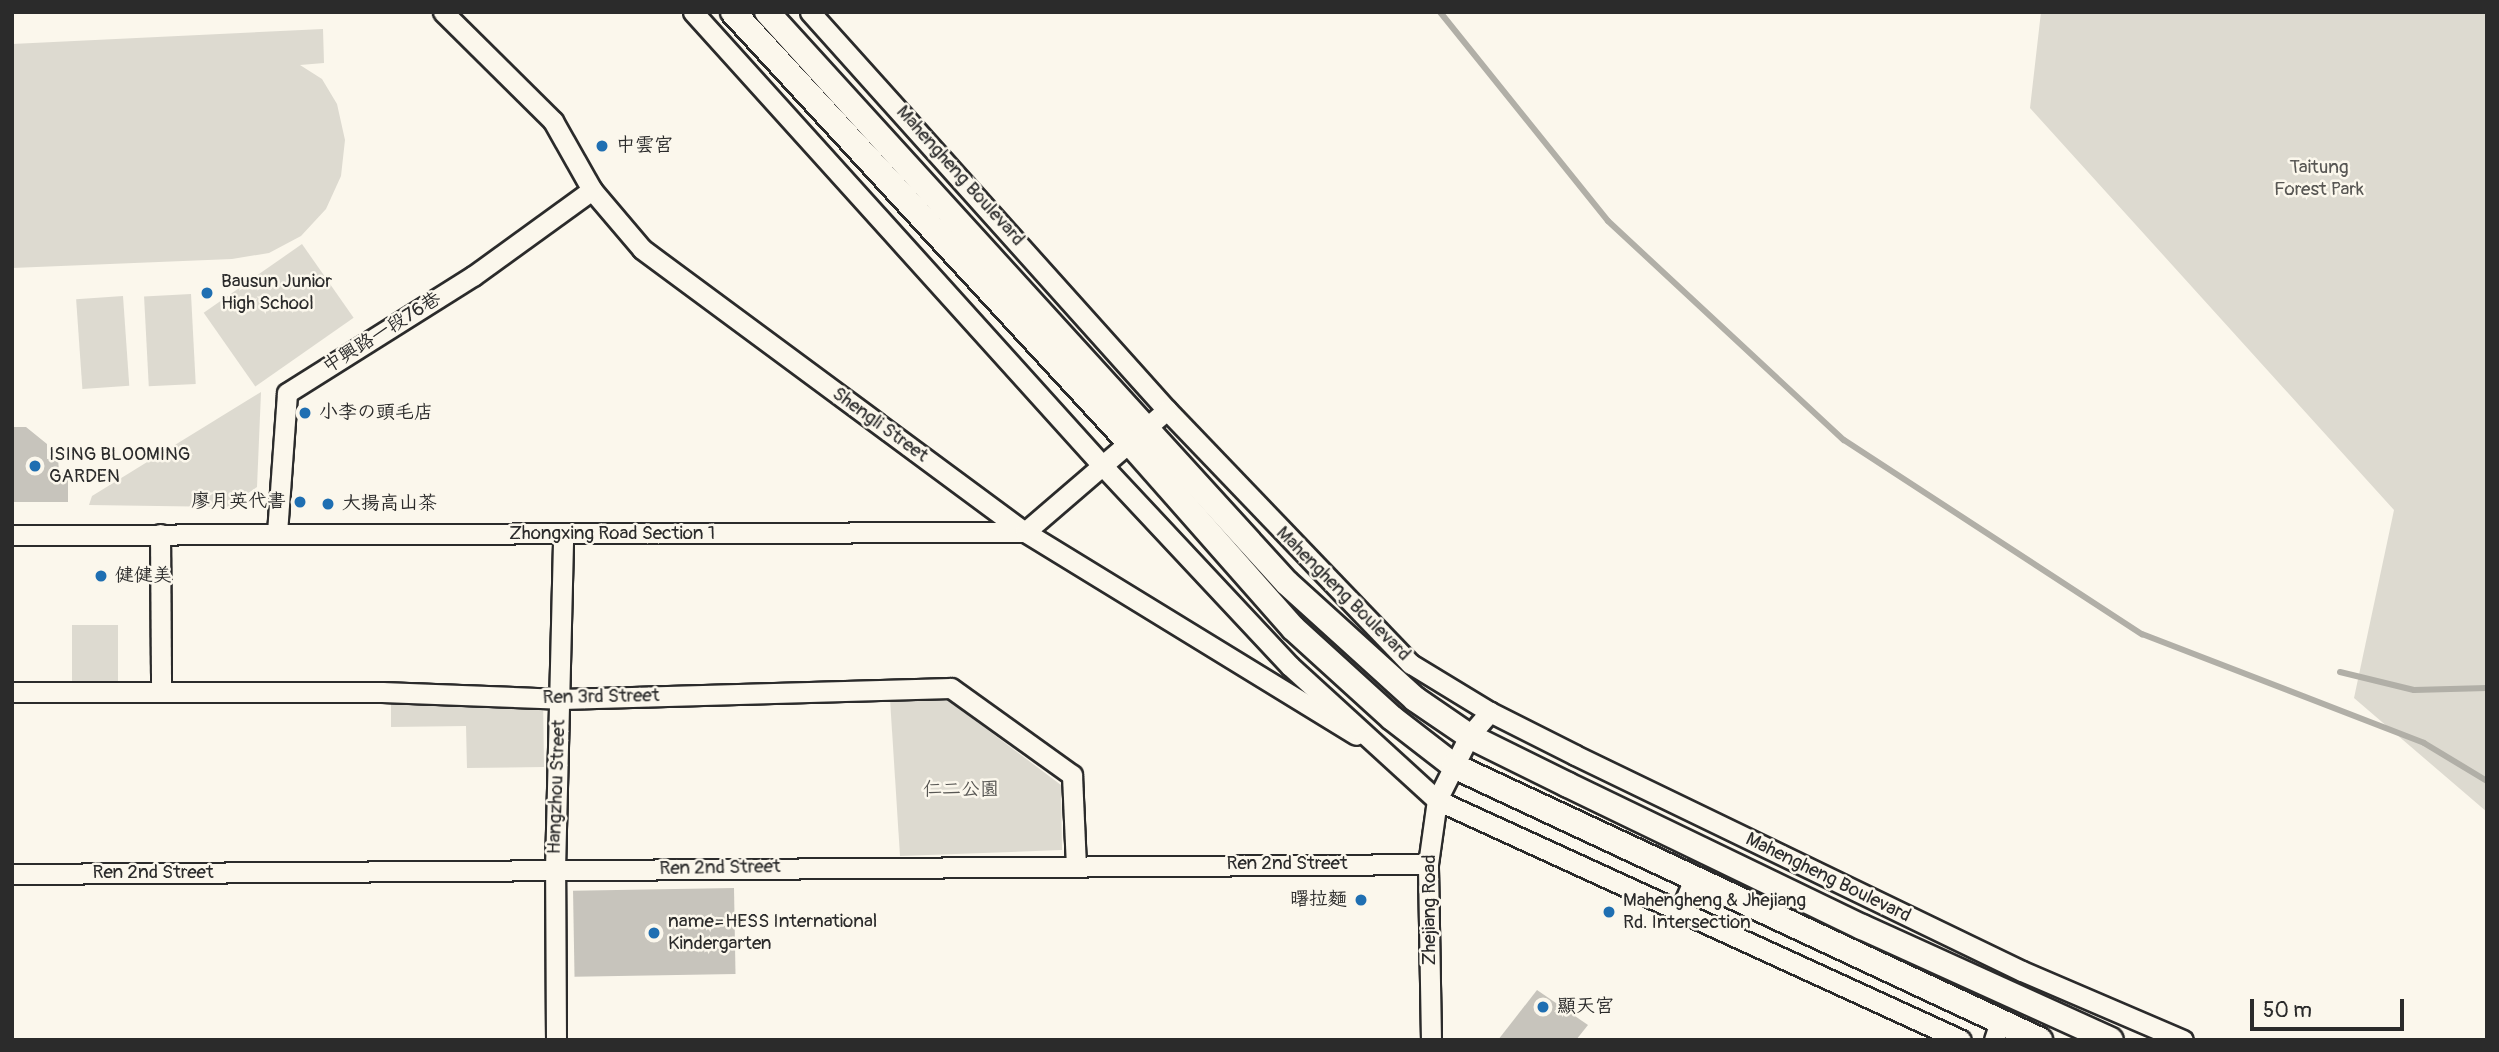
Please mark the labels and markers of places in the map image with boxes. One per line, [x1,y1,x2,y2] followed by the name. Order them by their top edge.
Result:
[616,135,673,157] place label: 中雲宮
[594,138,610,154] marker: 中雲宮
[221,271,332,315] place label: Bausun Junior High School
[199,285,215,301] marker: Bausun Junior High School
[319,402,433,424] place label: 小李の頭毛店
[297,405,313,421] marker: 小李の頭毛店
[49,444,190,488] place label: ISING BLOOMING GARDEN
[27,458,43,474] marker: ISING BLOOMING GARDEN
[191,491,286,513] place label: 廖月英代書
[342,493,437,515] place label: 大揚高山茶
[292,494,308,510] marker: 廖月英代書
[320,496,336,512] marker: 大揚高山茶
[115,565,172,587] place label: 健健美
[93,568,109,584] marker: 健健美
[1290,889,1347,911] place label: 曙拉麵
[1623,890,1806,934] place label: Mahengheng & Jhejiang Rd. Intersection
[1353,892,1369,908] marker: 曙拉麵
[1601,904,1617,920] marker: Mahengheng & Jhejiang Rd. Intersection
[668,911,877,955] place label: name=HESS International Kindergarten
[646,925,662,941] marker: name=HESS International Kindergarten
[1557,996,1614,1018] place label: 顯天宮
[1535,999,1551,1015] marker: 顯天宮

